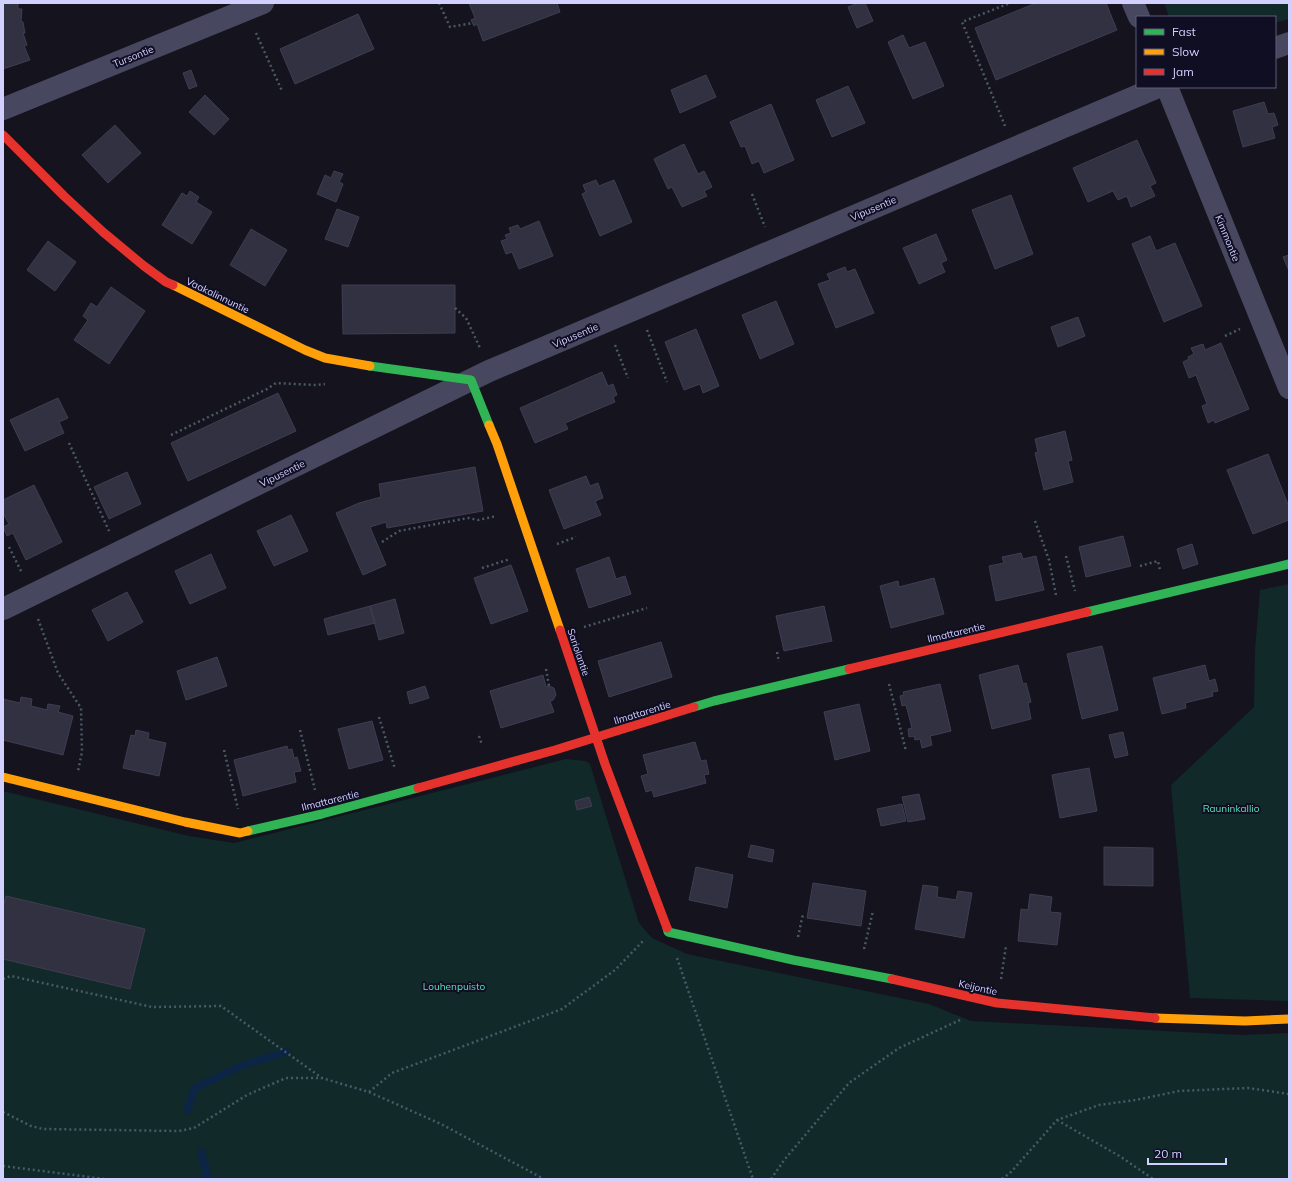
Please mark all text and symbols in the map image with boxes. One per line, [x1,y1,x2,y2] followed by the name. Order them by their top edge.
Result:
[1136,16,1276,88] legend
[1172,24,1196,39] text: Fast
[111,42,155,70] street label: Tursontie
[1172,44,1200,59] text: Slow
[1172,64,1194,79] text: Jam
[848,193,898,224] street label: Vipusentie
[1212,213,1243,263] street label: Kimmontie
[184,274,252,316] street label: Vaakalinnuntie
[550,320,600,351] street label: Vipusentie
[257,457,307,490] street label: Vipusentie
[926,620,986,645] street label: Ilmattarentie
[564,627,593,678] street label: Sariolantie
[612,698,672,727] street label: Ilmattarentie
[300,787,360,814] street label: Ilmattarentie
[1203,802,1260,815] park label: Rauninkallio
[957,977,999,998] street label: Keijontie
[423,980,485,993] park label: Louhenpuisto
[1148,1140,1226,1166] scale bar
[1154,1146,1182,1161] text: 20 m

